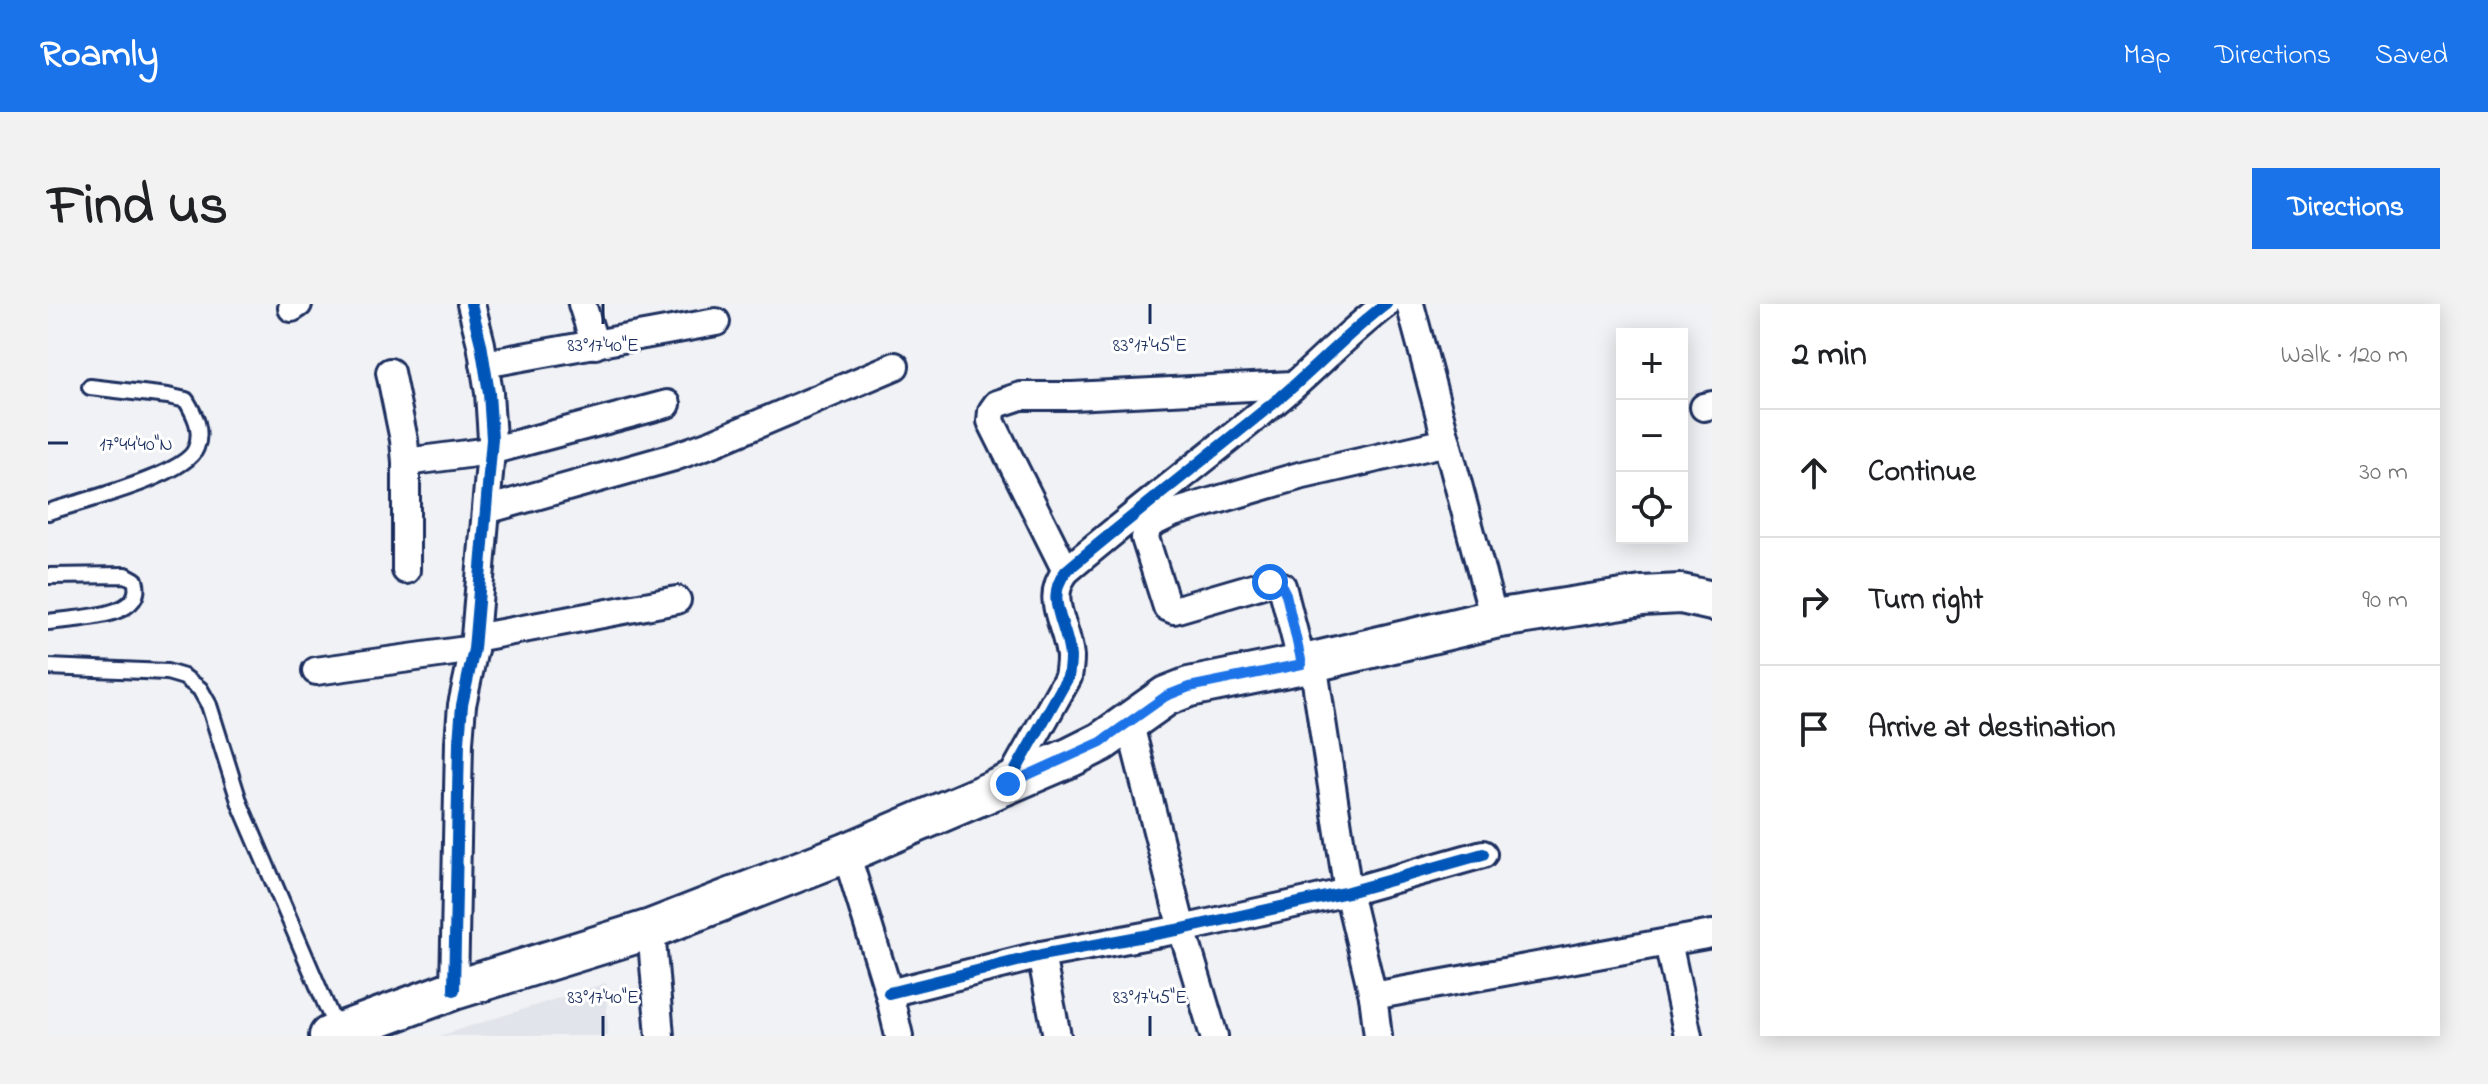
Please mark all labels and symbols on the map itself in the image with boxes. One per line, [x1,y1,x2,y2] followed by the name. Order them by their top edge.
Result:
[567,332,639,361] text: 83°17'40"E
[1113,332,1187,361] text: 83°17'45"E
[99,431,173,460] text: 17°44'40"N
[1252,564,1288,600] route start
[990,766,1026,802] route end
[567,984,639,1013] text: 83°17'40"E
[1113,984,1187,1013] text: 83°17'45"E

